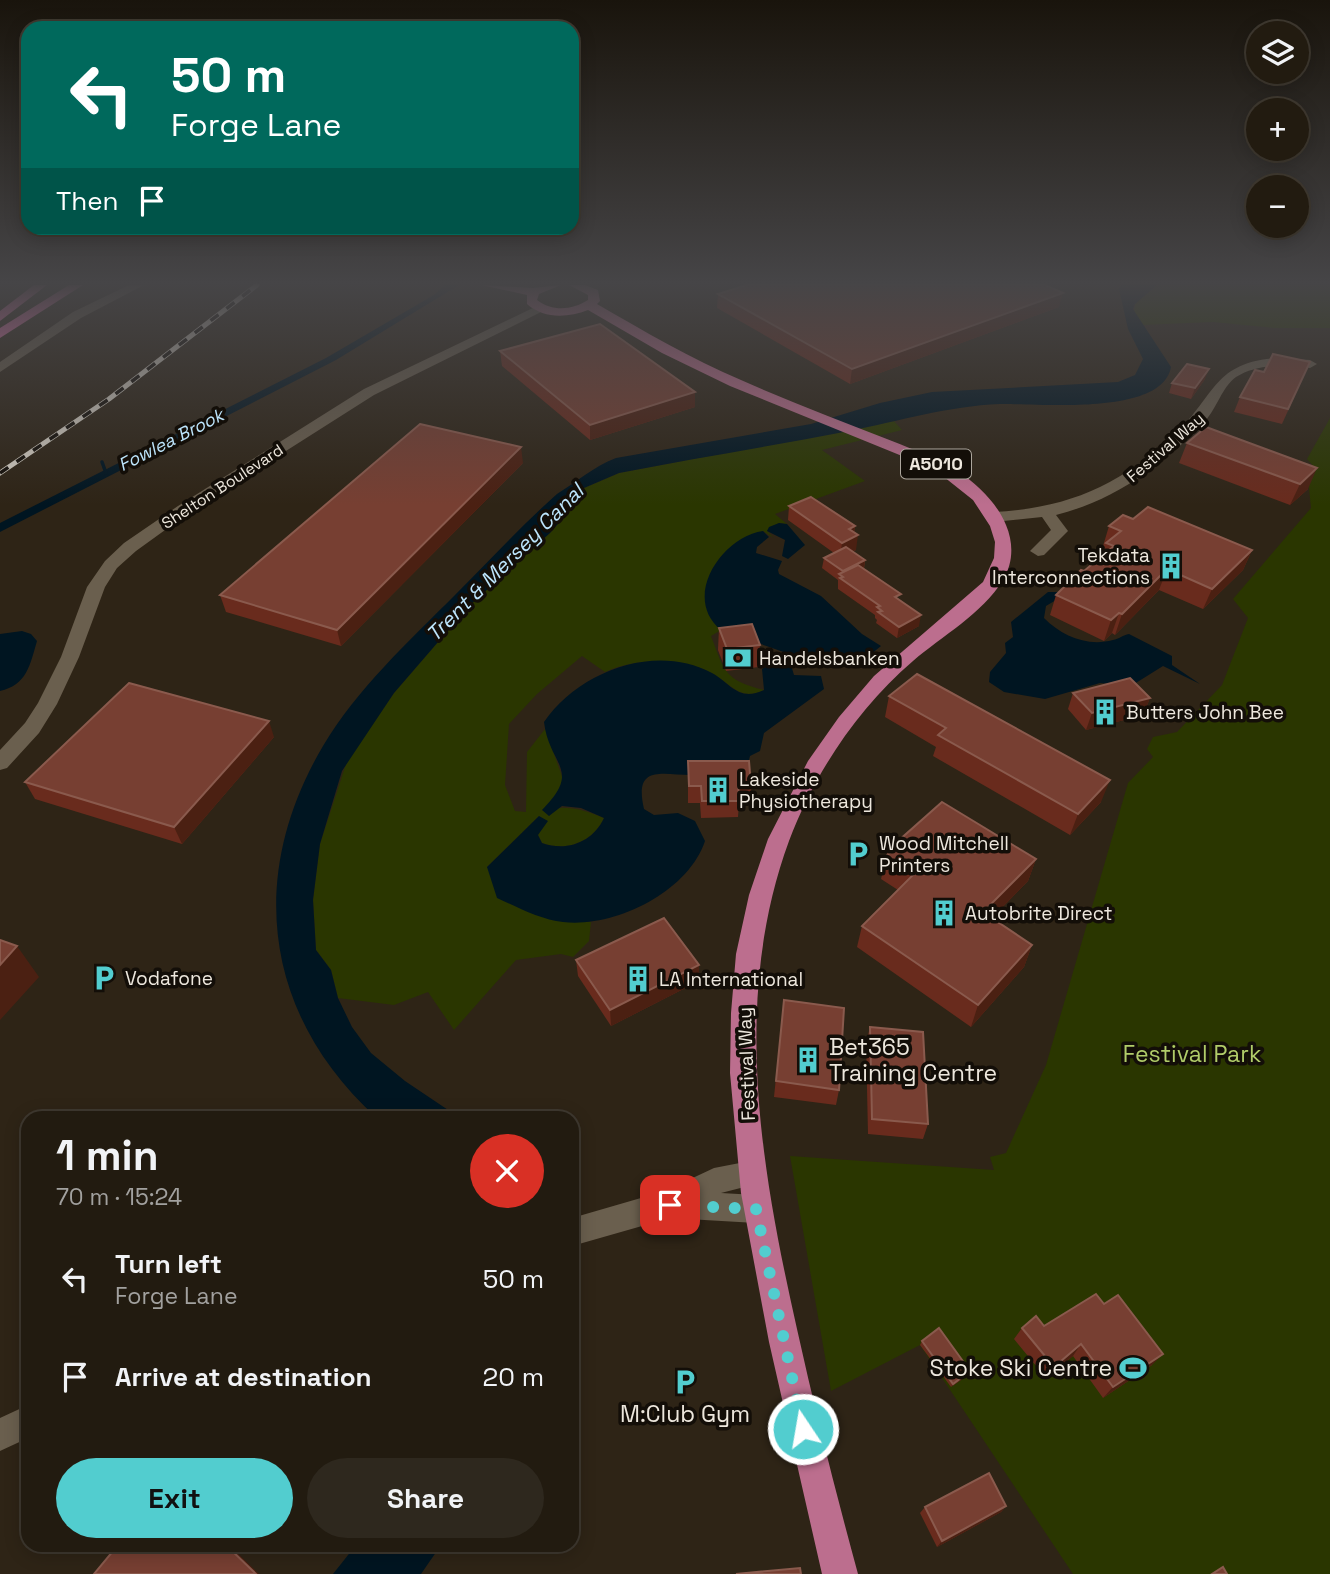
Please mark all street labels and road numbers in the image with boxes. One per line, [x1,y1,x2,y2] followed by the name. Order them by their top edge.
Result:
[1122,408,1208,487] street label: Festival Way
[157,439,287,534] street label: Shelton Boulevard
[901,450,971,478] road number: A5010
[732,1007,761,1121] street label: Festival Way

